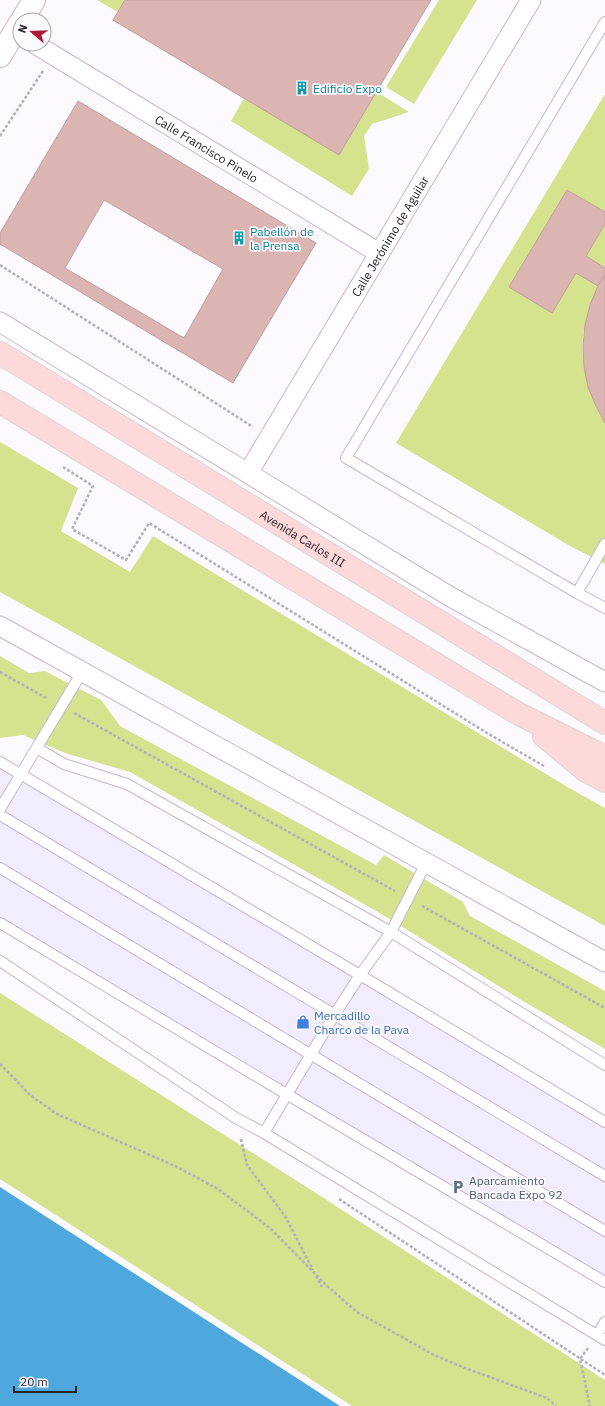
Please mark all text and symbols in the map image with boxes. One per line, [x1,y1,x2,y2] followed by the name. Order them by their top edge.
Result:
[12,12,52,52] north arrow
[15,23,30,35] text: N
[294,80,310,96] building icon: Edificio Expo
[313,81,382,96] place label: Edificio Expo
[152,111,261,186] street label: Calle Francisco Pinelo
[348,173,432,299] street label: Calle Jerónimo de Aguilar
[250,224,314,253] place label: Pabellón de la Prensa
[231,230,247,246] building icon: Pabellón de la Prensa
[257,506,348,570] street label: Avenida Carlos III
[314,1008,410,1037] place label: Mercadillo Charco de la Pava
[295,1014,311,1030] shop icon: Mercadillo Charco de la Pava
[469,1173,563,1202] place label: Aparcamiento Bancada Expo 92
[450,1179,466,1195] parking icon: Aparcamiento Bancada Expo 92
[14,1368,76,1394] scale bar
[20,1374,48,1389] text: 20 m

